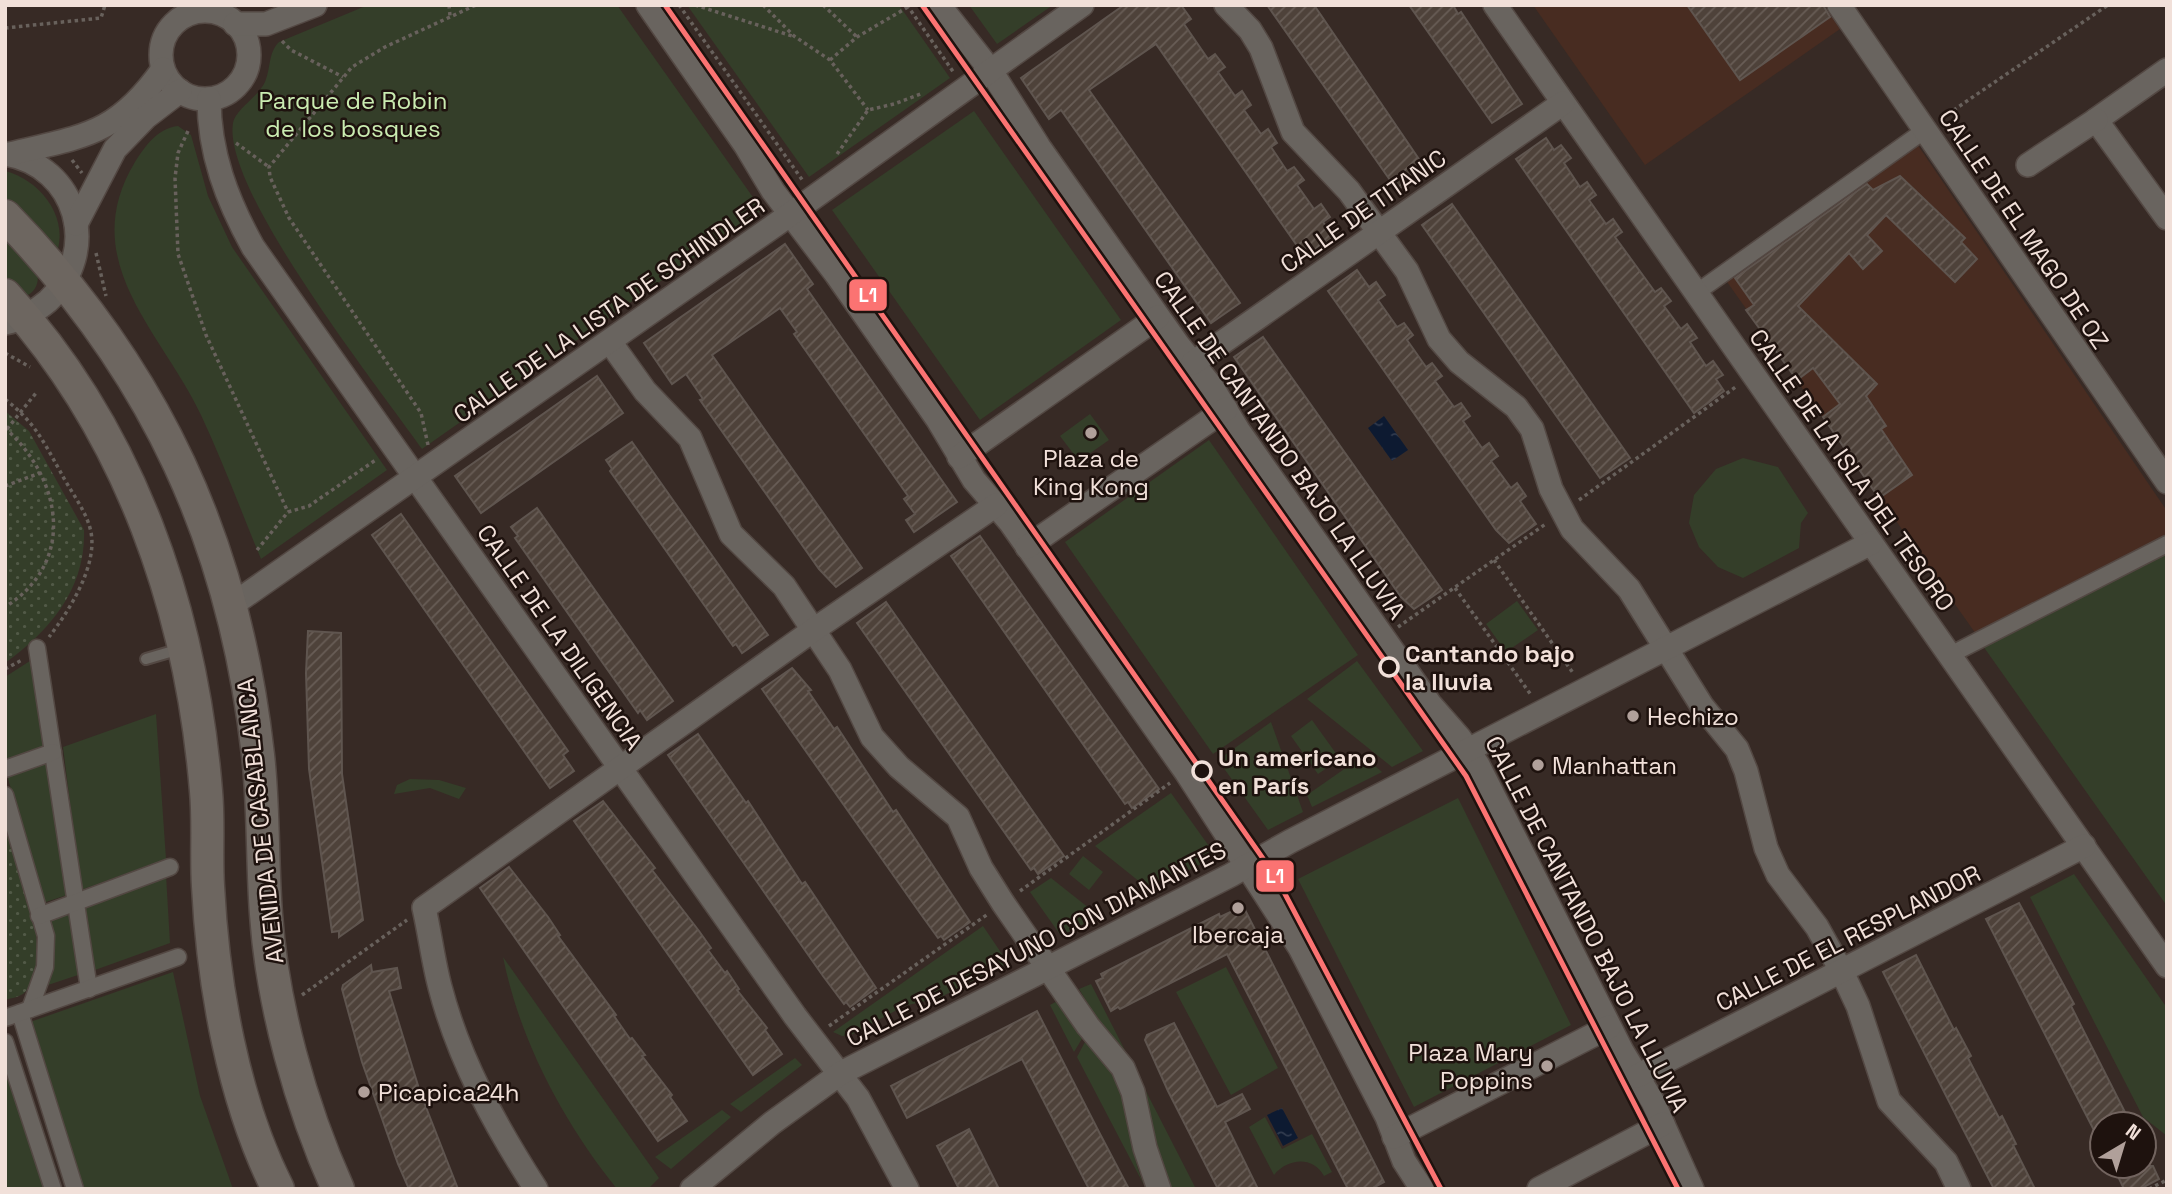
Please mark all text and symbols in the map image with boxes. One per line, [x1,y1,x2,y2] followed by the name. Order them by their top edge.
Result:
[259,85,447,144] park label: Parque de Robin de los bosques
[1932,103,2116,355] street label: CALLE DE EL MAGO DE OZ
[1274,142,1452,280] street label: CALLE DE TITANIC
[447,190,771,430] street label: CALLE DE LA LISTA DE SCHINDLER
[1147,265,1413,625] street label: CALLE DE CANTANDO BAJO LA LLUVIA
[848,278,888,312] line badge: L1
[859,283,877,308] text: L1
[1742,323,1962,617] street label: CALLE DE LA ISLA DEL TESORO
[1083,425,1099,441] marker: Plaza de King Kong
[1033,443,1149,502] place label: Plaza de King Kong
[470,518,650,756] street label: CALLE DE LA DILIGENCIA
[1405,638,1575,697] place label: Cantando bajo la lluvia
[1379,657,1399,677] marker: Cantando bajo la lluvia
[230,677,290,965] street label: AVENIDA DE CASABLANCA
[1647,701,1739,732] place label: Hechizo
[1625,708,1641,724] marker: Hechizo
[1478,731,1696,1117] street label: CALLE DE CANTANDO BAJO LA LLUVIA
[1218,742,1377,801] place label: Un americano en París
[1552,750,1677,781] place label: Manhattan
[1530,757,1546,773] marker: Manhattan
[1192,761,1212,781] marker: Un americano en París
[841,834,1231,1054] street label: CALLE DE DESAYUNO CON DIAMANTES
[1710,858,1986,1018] street label: CALLE DE EL RESPLANDOR
[1255,859,1295,893] line badge: L1
[1266,864,1284,889] text: L1
[1230,900,1246,916] marker: Ibercaja
[1192,919,1284,950] place label: Ibercaja
[1408,1037,1533,1096] place label: Plaza Mary Poppins
[1539,1058,1555,1074] marker: Plaza Mary Poppins
[378,1077,519,1108] place label: Picapica24h
[356,1084,372,1100] marker: Picapica24h
[2088,1110,2158,1180] north arrow
[2120,1118,2146,1146] text: N

